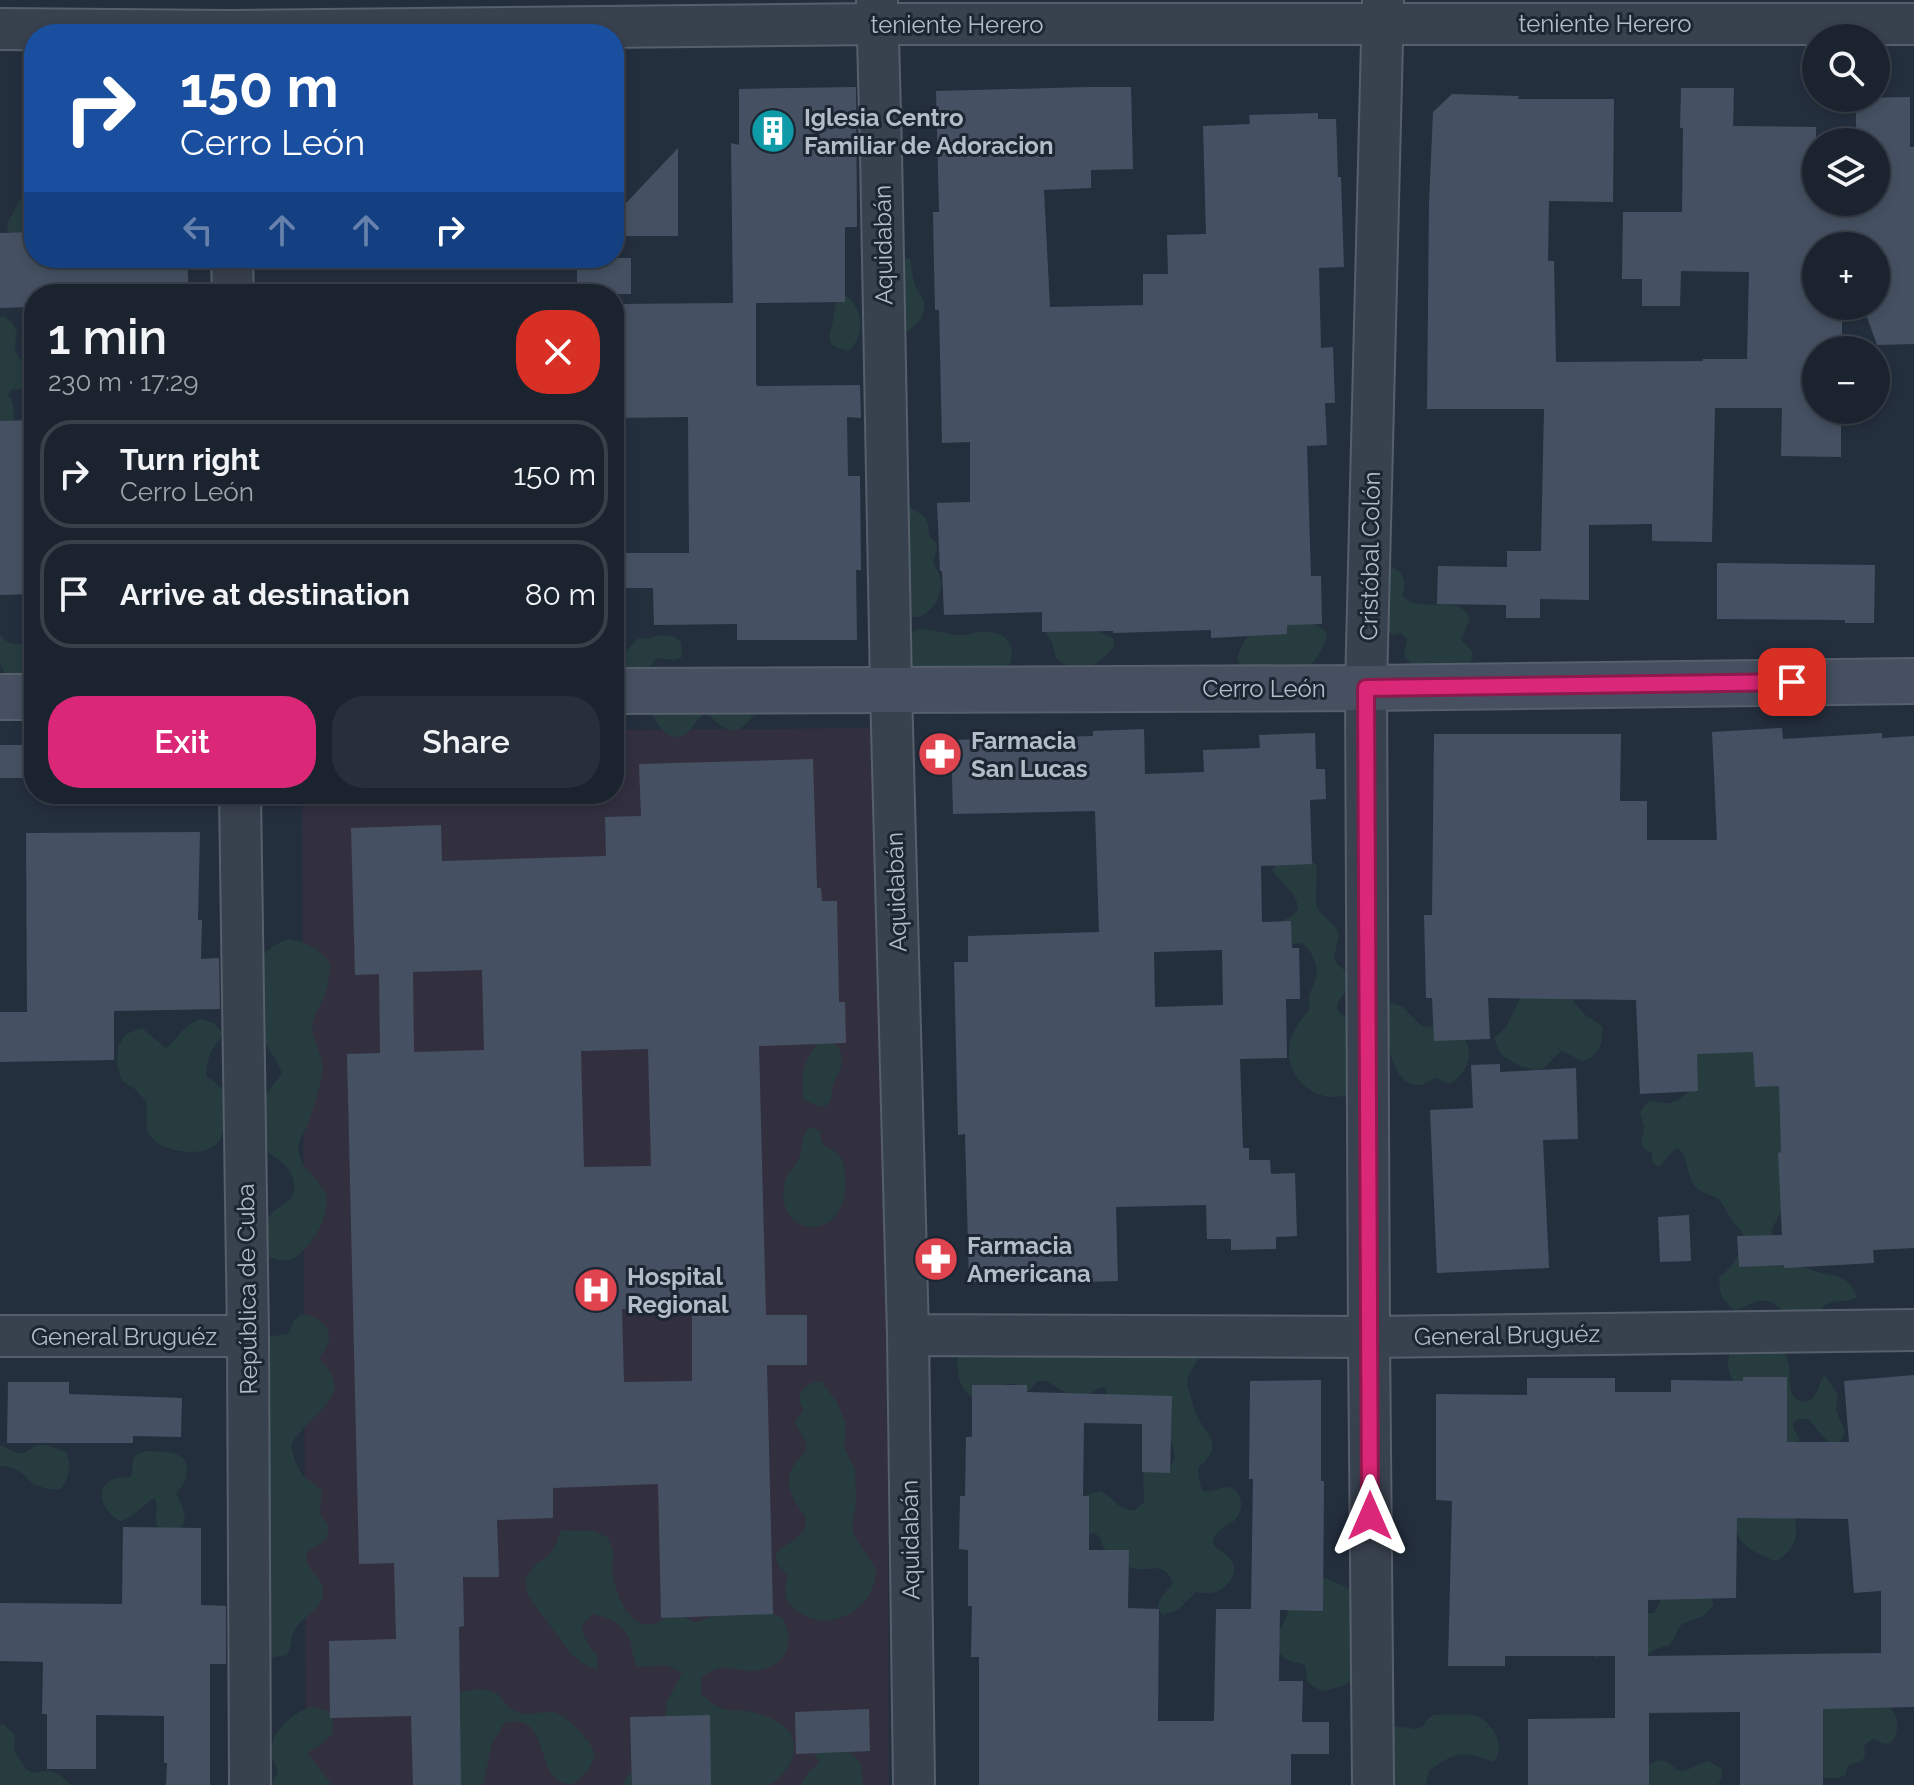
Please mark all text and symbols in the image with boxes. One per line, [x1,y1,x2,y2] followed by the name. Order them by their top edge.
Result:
[1518,9,1692,38] street label: teniente Herero
[870,10,1044,39] street label: teniente Herero
[1802,24,1890,424] map controls
[1802,24,1890,112] button: search
[180,54,339,120] text: 150 m
[48,56,152,160] icon: right
[804,103,1053,160] place label: Iglesia Centro Familiar de Adoracion
[749,107,797,155] building icon: Iglesia Centro Familiar de Adoracion
[180,121,365,163] text: Cerro León
[1802,128,1890,216] button: layers
[867,185,899,305] street label: Aquidabán
[176,208,220,252] icon: left
[260,208,304,252] icon: ahead
[344,208,388,252] icon: ahead
[428,208,472,252] icon: right
[1802,232,1890,320] button: +
[48,309,167,365] text: 1 min
[516,310,600,394] button: close
[1802,336,1890,424] button: −
[48,367,199,397] text: 230 m · 17:29
[120,442,260,477] text: Turn right
[52,452,96,496] icon: right
[513,457,596,492] text: 150 m
[1354,471,1386,641] street label: Cristóbal Colón
[120,477,254,507] text: Cerro León
[52,572,96,616] icon: arrive
[120,577,410,612] text: Arrive at destination
[525,577,596,612] text: 80 m
[1758,648,1826,716] pin
[1770,660,1814,704] icon: arrive
[1202,674,1326,703] street label: Cerro León
[48,696,316,788] button: Exit
[332,696,600,788] button: Share
[971,726,1088,783] place label: Farmacia San Lucas
[916,730,964,778] pharmacy icon: Farmacia San Lucas
[879,831,913,953] street label: Aquidabán
[231,1183,263,1395] street label: República de Cuba
[967,1231,1091,1288] place label: Farmacia Americana
[912,1235,960,1283] pharmacy icon: Farmacia Americana
[627,1262,729,1319] place label: Hospital Regional
[572,1266,620,1314] hospital icon: Hospital Regional
[1414,1319,1600,1351] street label: General Bruguéz
[31,1322,217,1351] street label: General Bruguéz
[1328,1474,1412,1558] position arrow
[894,1480,926,1600] street label: Aquidabán

